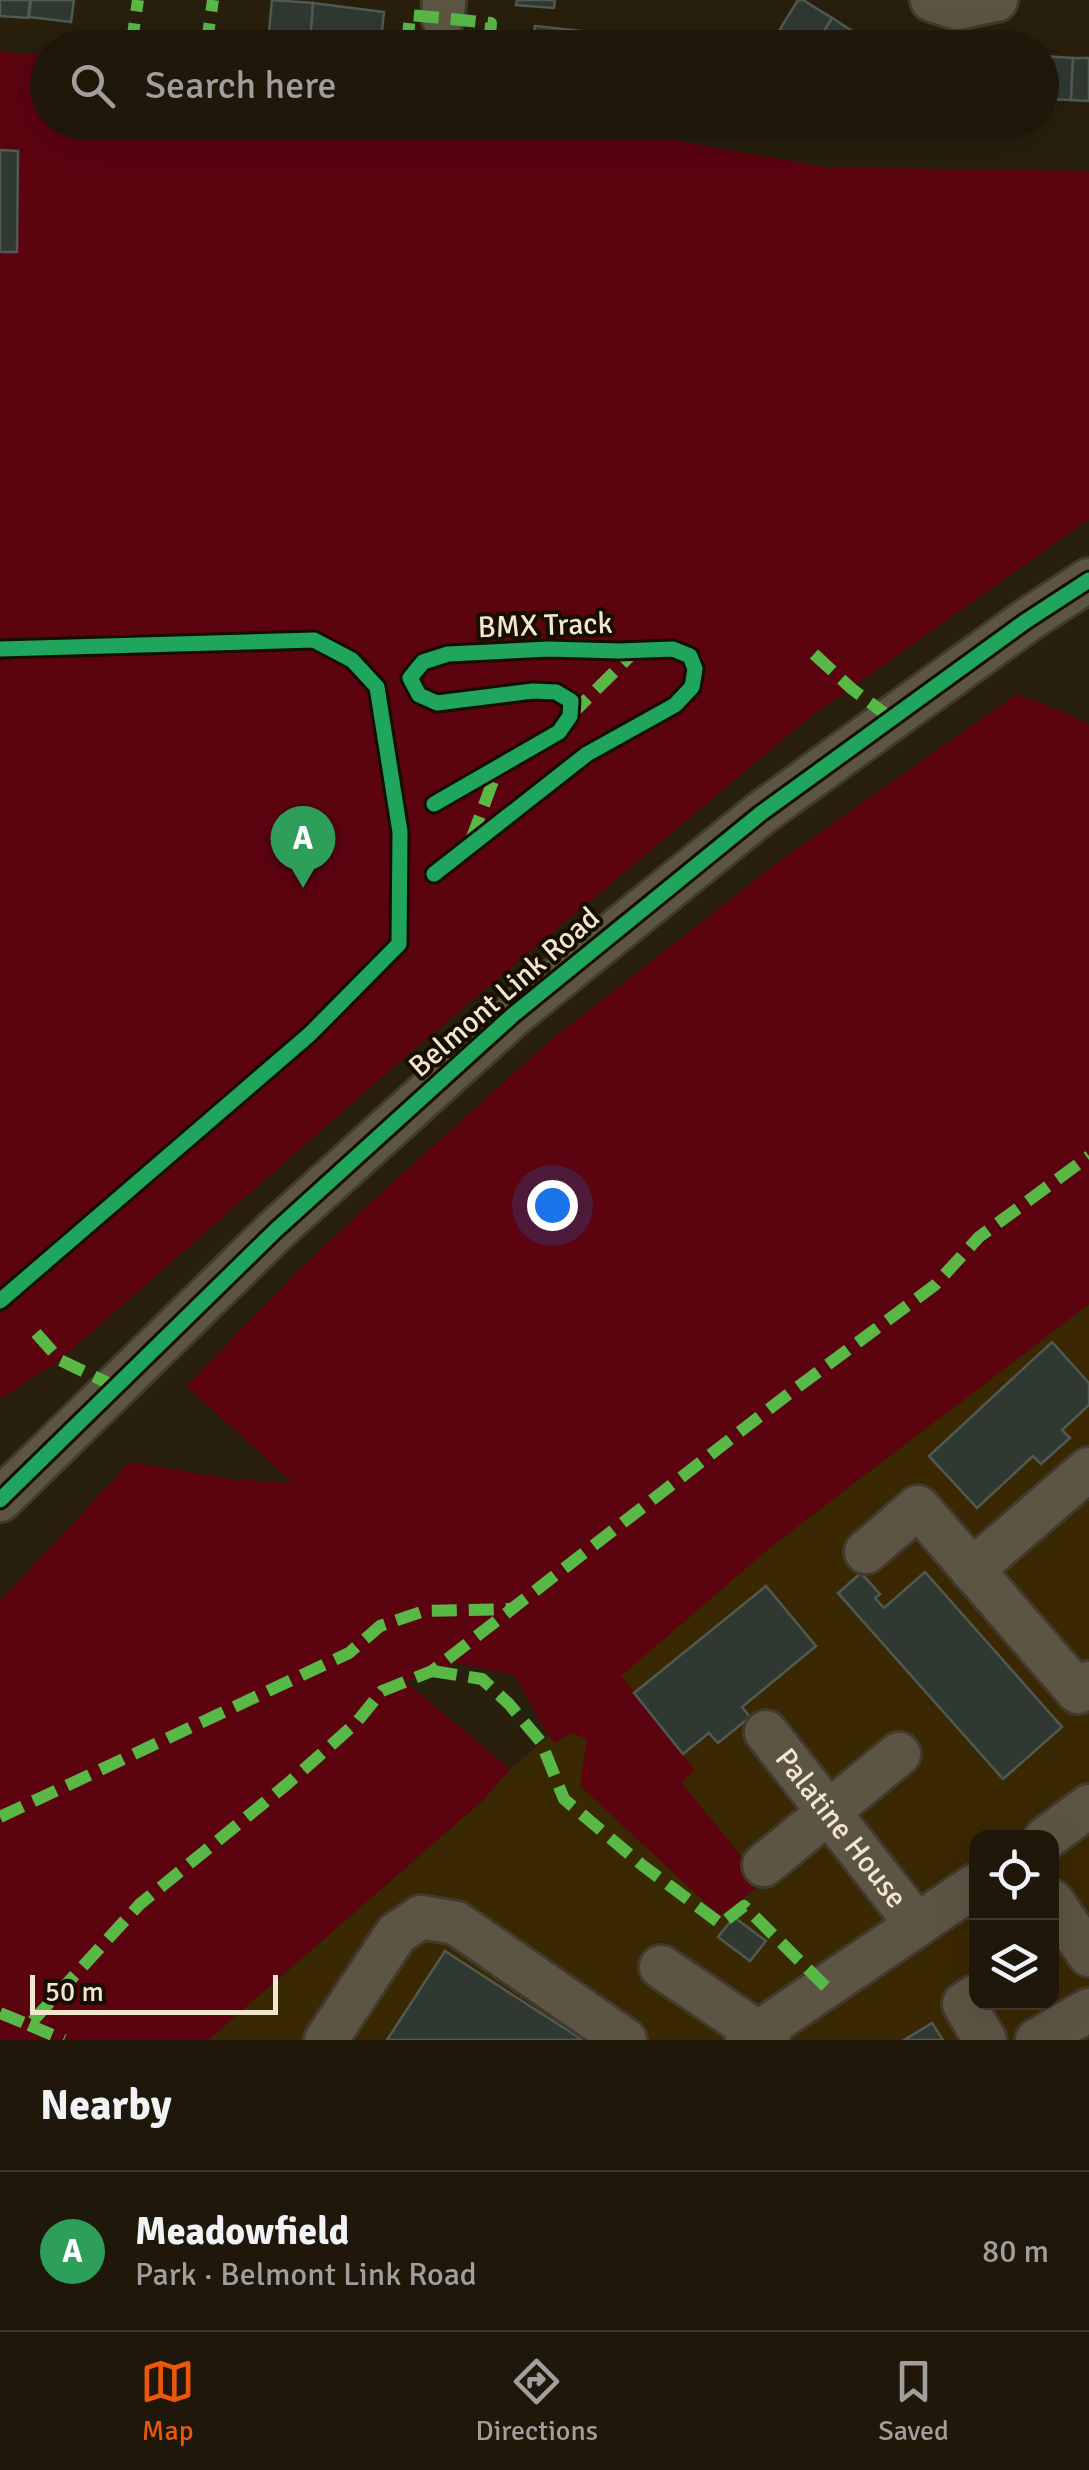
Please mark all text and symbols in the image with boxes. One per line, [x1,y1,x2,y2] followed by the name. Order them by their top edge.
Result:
[30,30,1059,140] search box
[65,58,120,113] icon: search
[145,62,337,109] text: Search here
[477,605,613,646] street label: BMX Track
[270,806,336,888] pin: A
[401,900,607,1085] street label: Belmont Link Road
[527,1180,578,1231] your location
[767,1741,915,1916] street label: Palatine House
[969,1830,1059,2010] map controls
[969,1830,1059,1920] button: locate
[969,1920,1059,2010] button: layers
[30,1970,278,2014] scale bar
[45,1975,104,2009] text: 50 m
[40,2080,172,2131] text: Nearby
[135,2208,349,2255] text: Meadowfield
[62,2232,83,2271] text: A
[982,2232,1049,2271] text: 80 m
[135,2255,477,2294] text: Park · Belmont Link Road
[140,2354,195,2448] tab: Map
[476,2354,598,2448] tab: Directions
[878,2354,949,2448] tab: Saved

